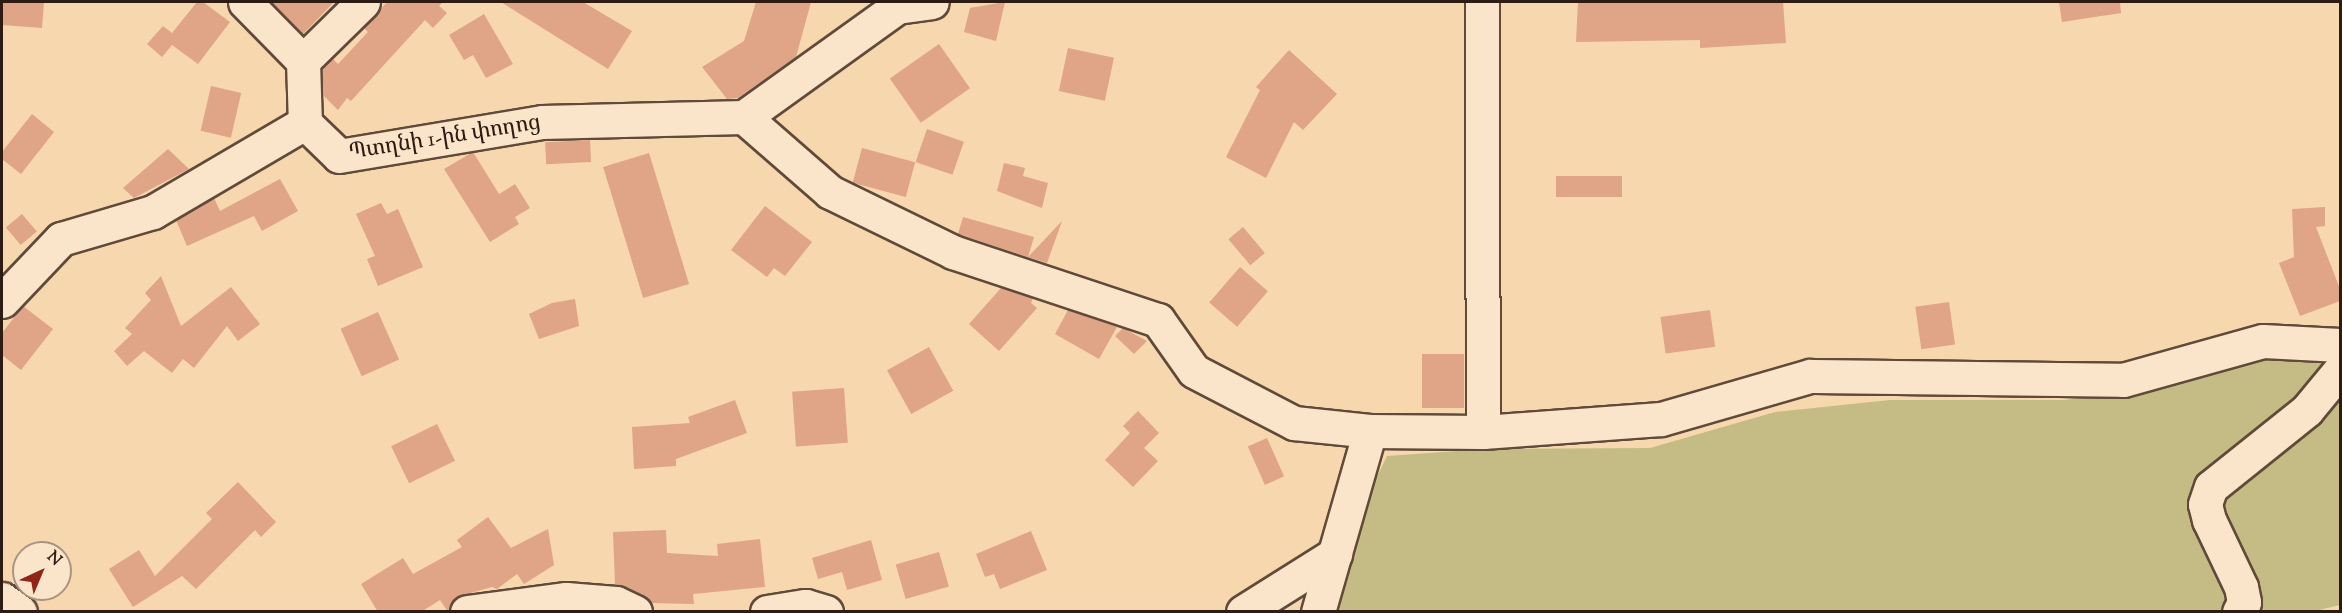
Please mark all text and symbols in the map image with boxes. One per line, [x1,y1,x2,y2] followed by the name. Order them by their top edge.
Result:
[347,111,543,167] street label: Պտղնի 1-ին փողոց
[12,541,72,601] north arrow
[41,546,66,572] text: N

